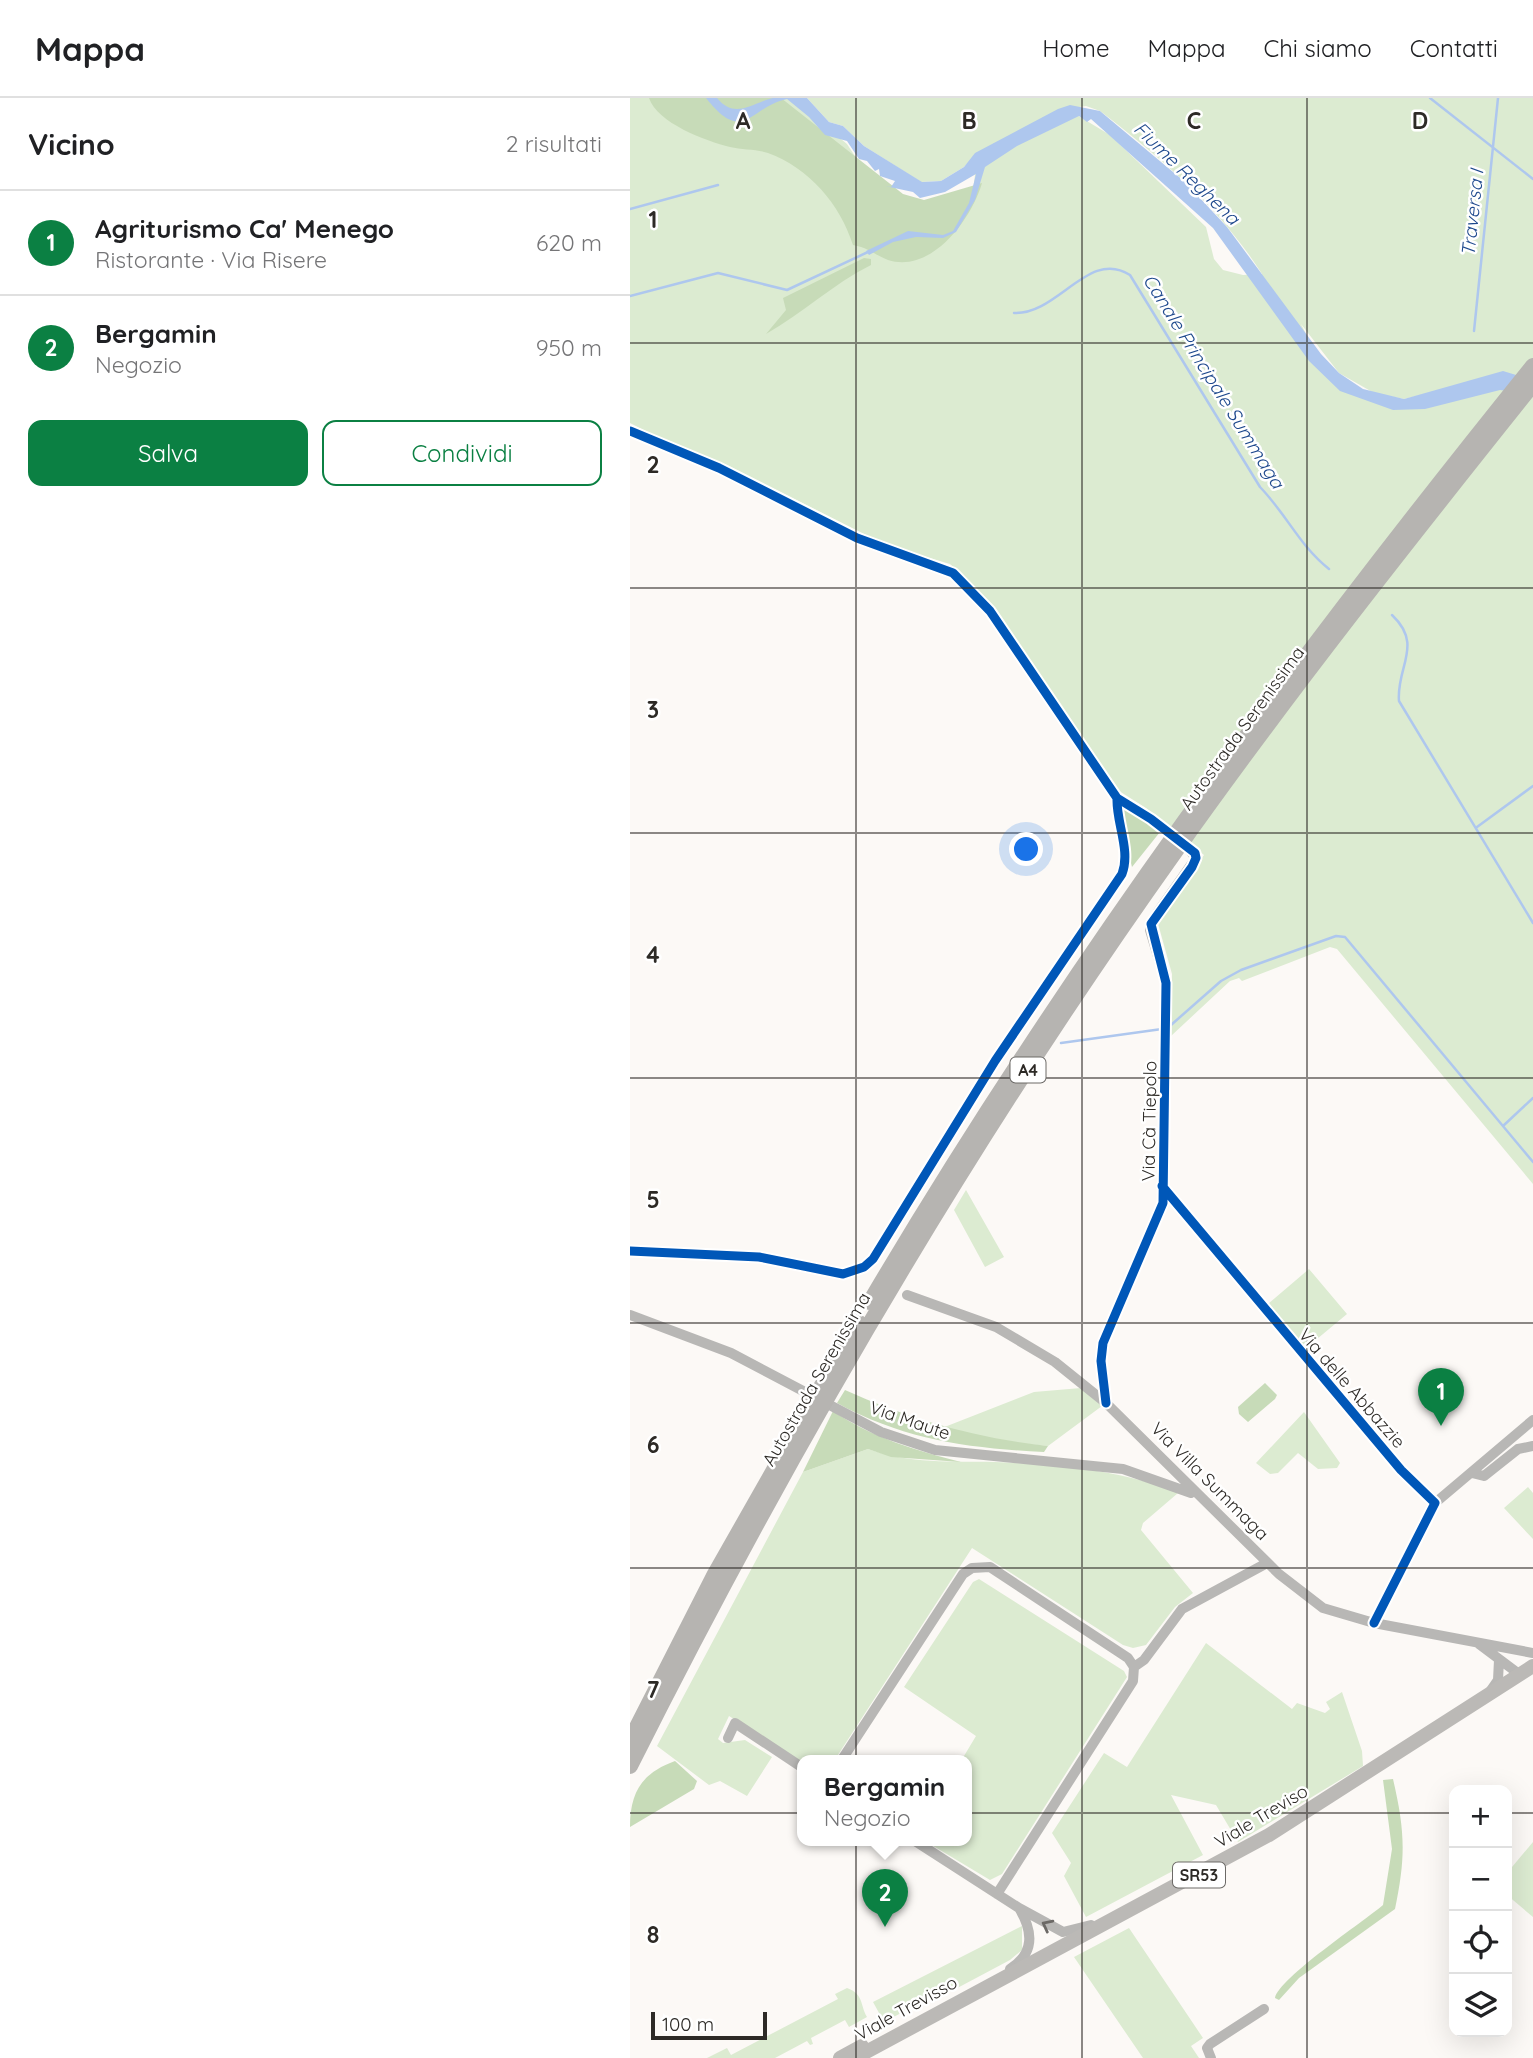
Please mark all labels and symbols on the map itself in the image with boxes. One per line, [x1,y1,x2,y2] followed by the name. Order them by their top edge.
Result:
[736,106,751,135] text: A
[961,106,977,135] text: B
[1187,106,1201,135] text: C
[1412,106,1428,135] text: D
[1129,116,1246,231] water label: Fiume Reghena
[1456,166,1489,258] water label: Traversa I
[649,205,657,234] text: 1
[1138,269,1291,494] water label: Canale Principale Summaga
[646,450,660,479] text: 2
[1175,642,1309,814] street label: Autostrada Serenissima
[647,695,659,724] text: 3
[1009,832,1043,866] your location
[646,940,660,969] text: 4
[1010,1058,1046,1082] road number: A4
[1136,1060,1162,1182] street label: Via Cà Tiepolo
[646,1185,660,1214] text: 5
[757,1288,875,1470] street label: Autostrada Serenissima
[1294,1323,1410,1453] street label: Via delle Abbazzie
[1418,1368,1464,1426] pin: 1
[867,1396,953,1444] street label: Via Maute
[1146,1417,1274,1545] street label: Via Villa Summaga
[647,1430,659,1459] text: 6
[647,1675,660,1704] text: 7
[1210,1779,1312,1853] street label: Viale Treviso
[1173,1862,1225,1888] road number: SR53
[862,1869,908,1927] pin: 2
[1041,1919,1054,1933] one-way arrow
[647,1920,659,1949] text: 8
[851,1970,961,2046] street label: Viale Trevisso
[651,2009,766,2041] scale bar

